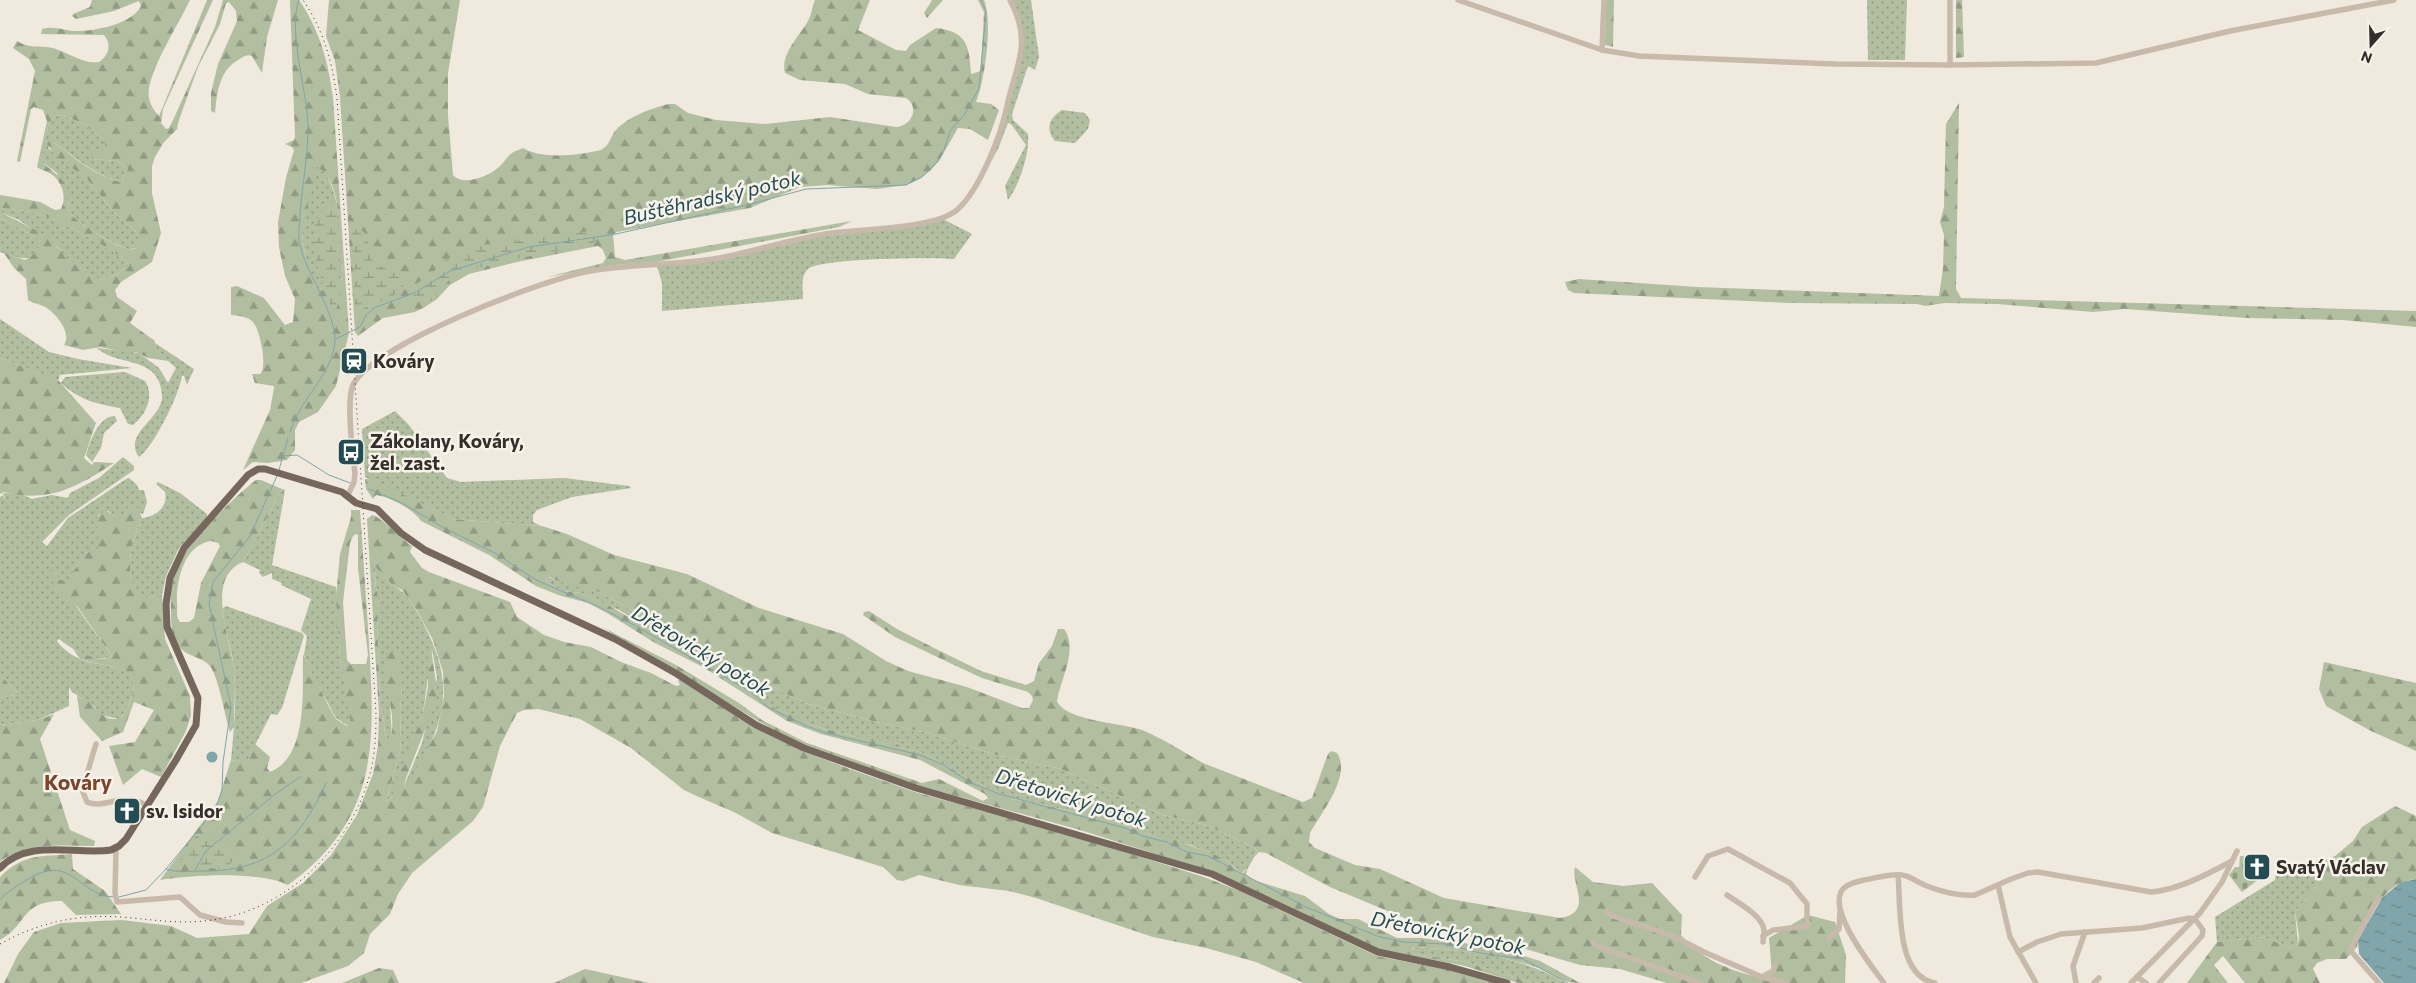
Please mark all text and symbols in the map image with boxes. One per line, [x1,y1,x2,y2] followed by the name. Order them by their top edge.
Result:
[2346,20,2396,70] north arrow
[2359,48,2374,67] text: N
[621,165,804,229] water label: Buštěhradský potok
[339,346,369,376] station icon: Kováry
[373,349,435,372] place label: Kováry
[370,429,524,474] place label: Zákolany, Kováry, žel. zast.
[336,437,366,467] bus stop icon: Zákolany, Kováry, žel. zast.
[628,600,776,701] water label: Dřetovický potok
[993,763,1151,832] water label: Dřetovický potok
[44,769,113,794] district label: Kováry
[112,796,142,826] church icon: sv. Isidor
[146,799,223,822] place label: sv. Isidor
[2242,852,2272,882] church icon: Svatý Václav
[2276,855,2387,878] place label: Svatý Václav
[1369,905,1529,959] water label: Dřetovický potok

